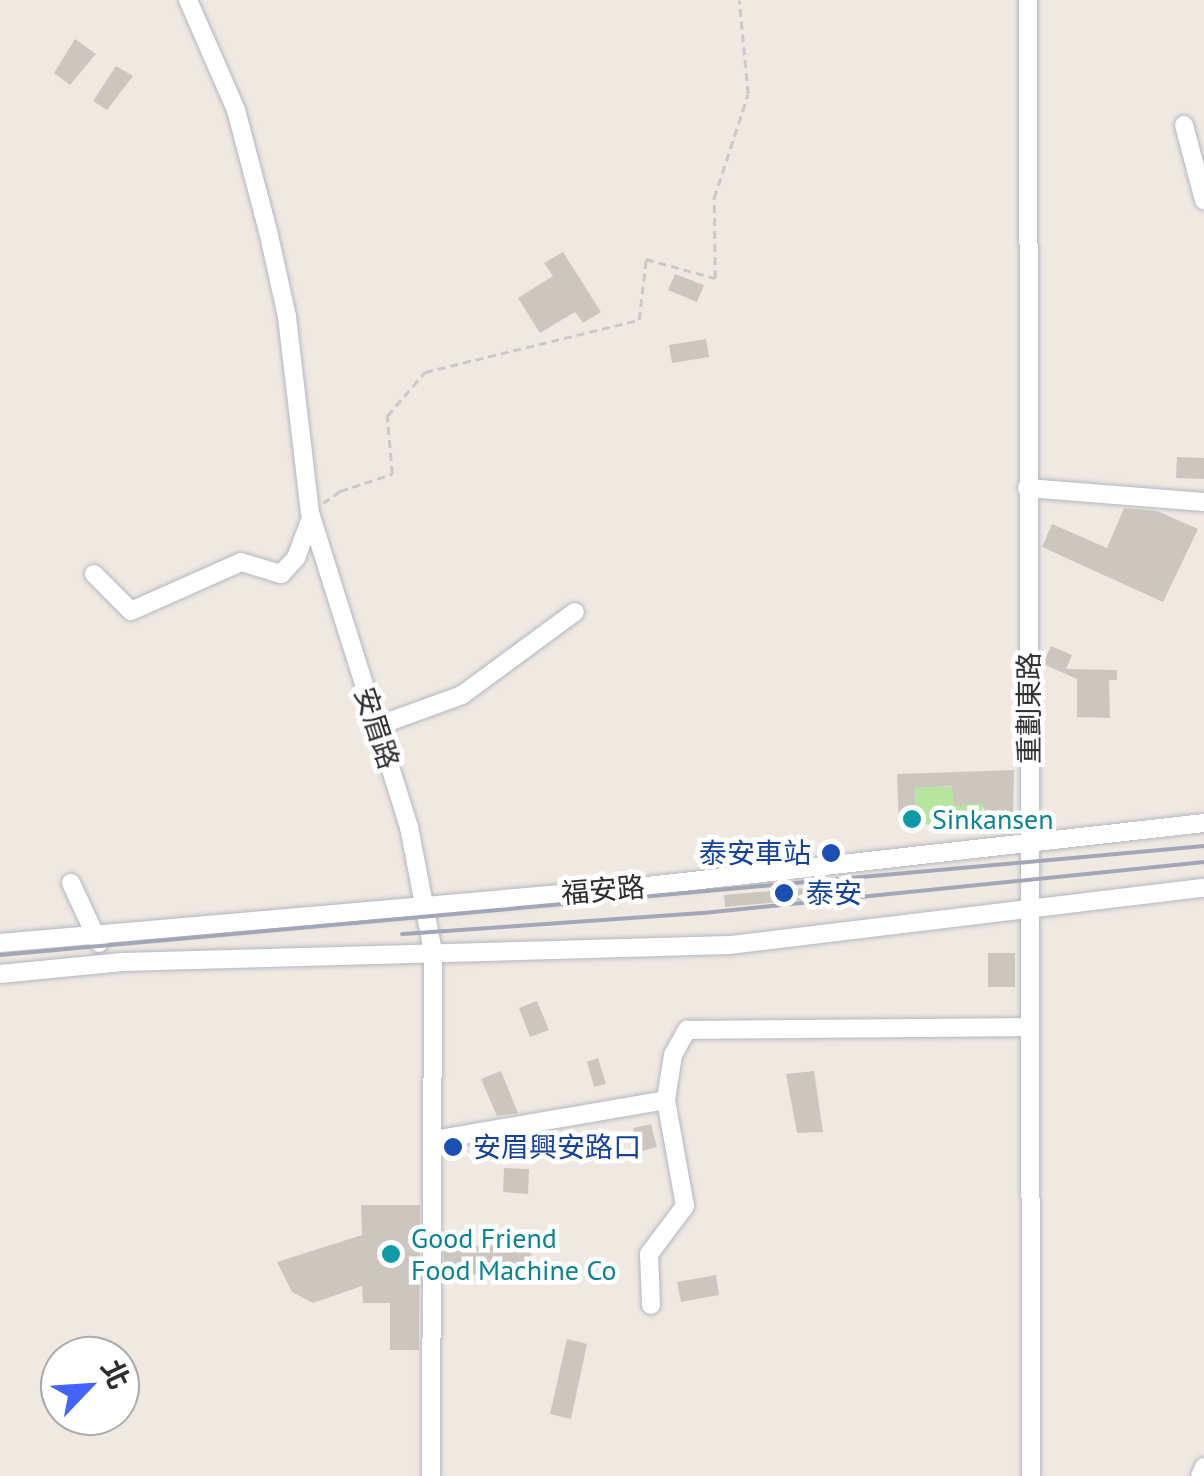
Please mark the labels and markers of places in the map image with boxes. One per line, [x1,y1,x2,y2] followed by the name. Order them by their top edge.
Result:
[932,802,1054,836] place label: Sinkansen
[901,808,923,830] marker: Sinkansen
[699,836,811,870] place label: 泰安車站
[820,842,842,864] marker: 泰安車站
[806,876,862,910] place label: 泰安
[771,880,797,906] marker: 泰安
[473,1130,641,1164] place label: 安眉興安路口
[442,1136,464,1158] marker: 安眉興安路口
[411,1221,617,1287] place label: Good Friend Food Machine Co
[380,1243,402,1265] marker: Good Friend Food Machine Co

